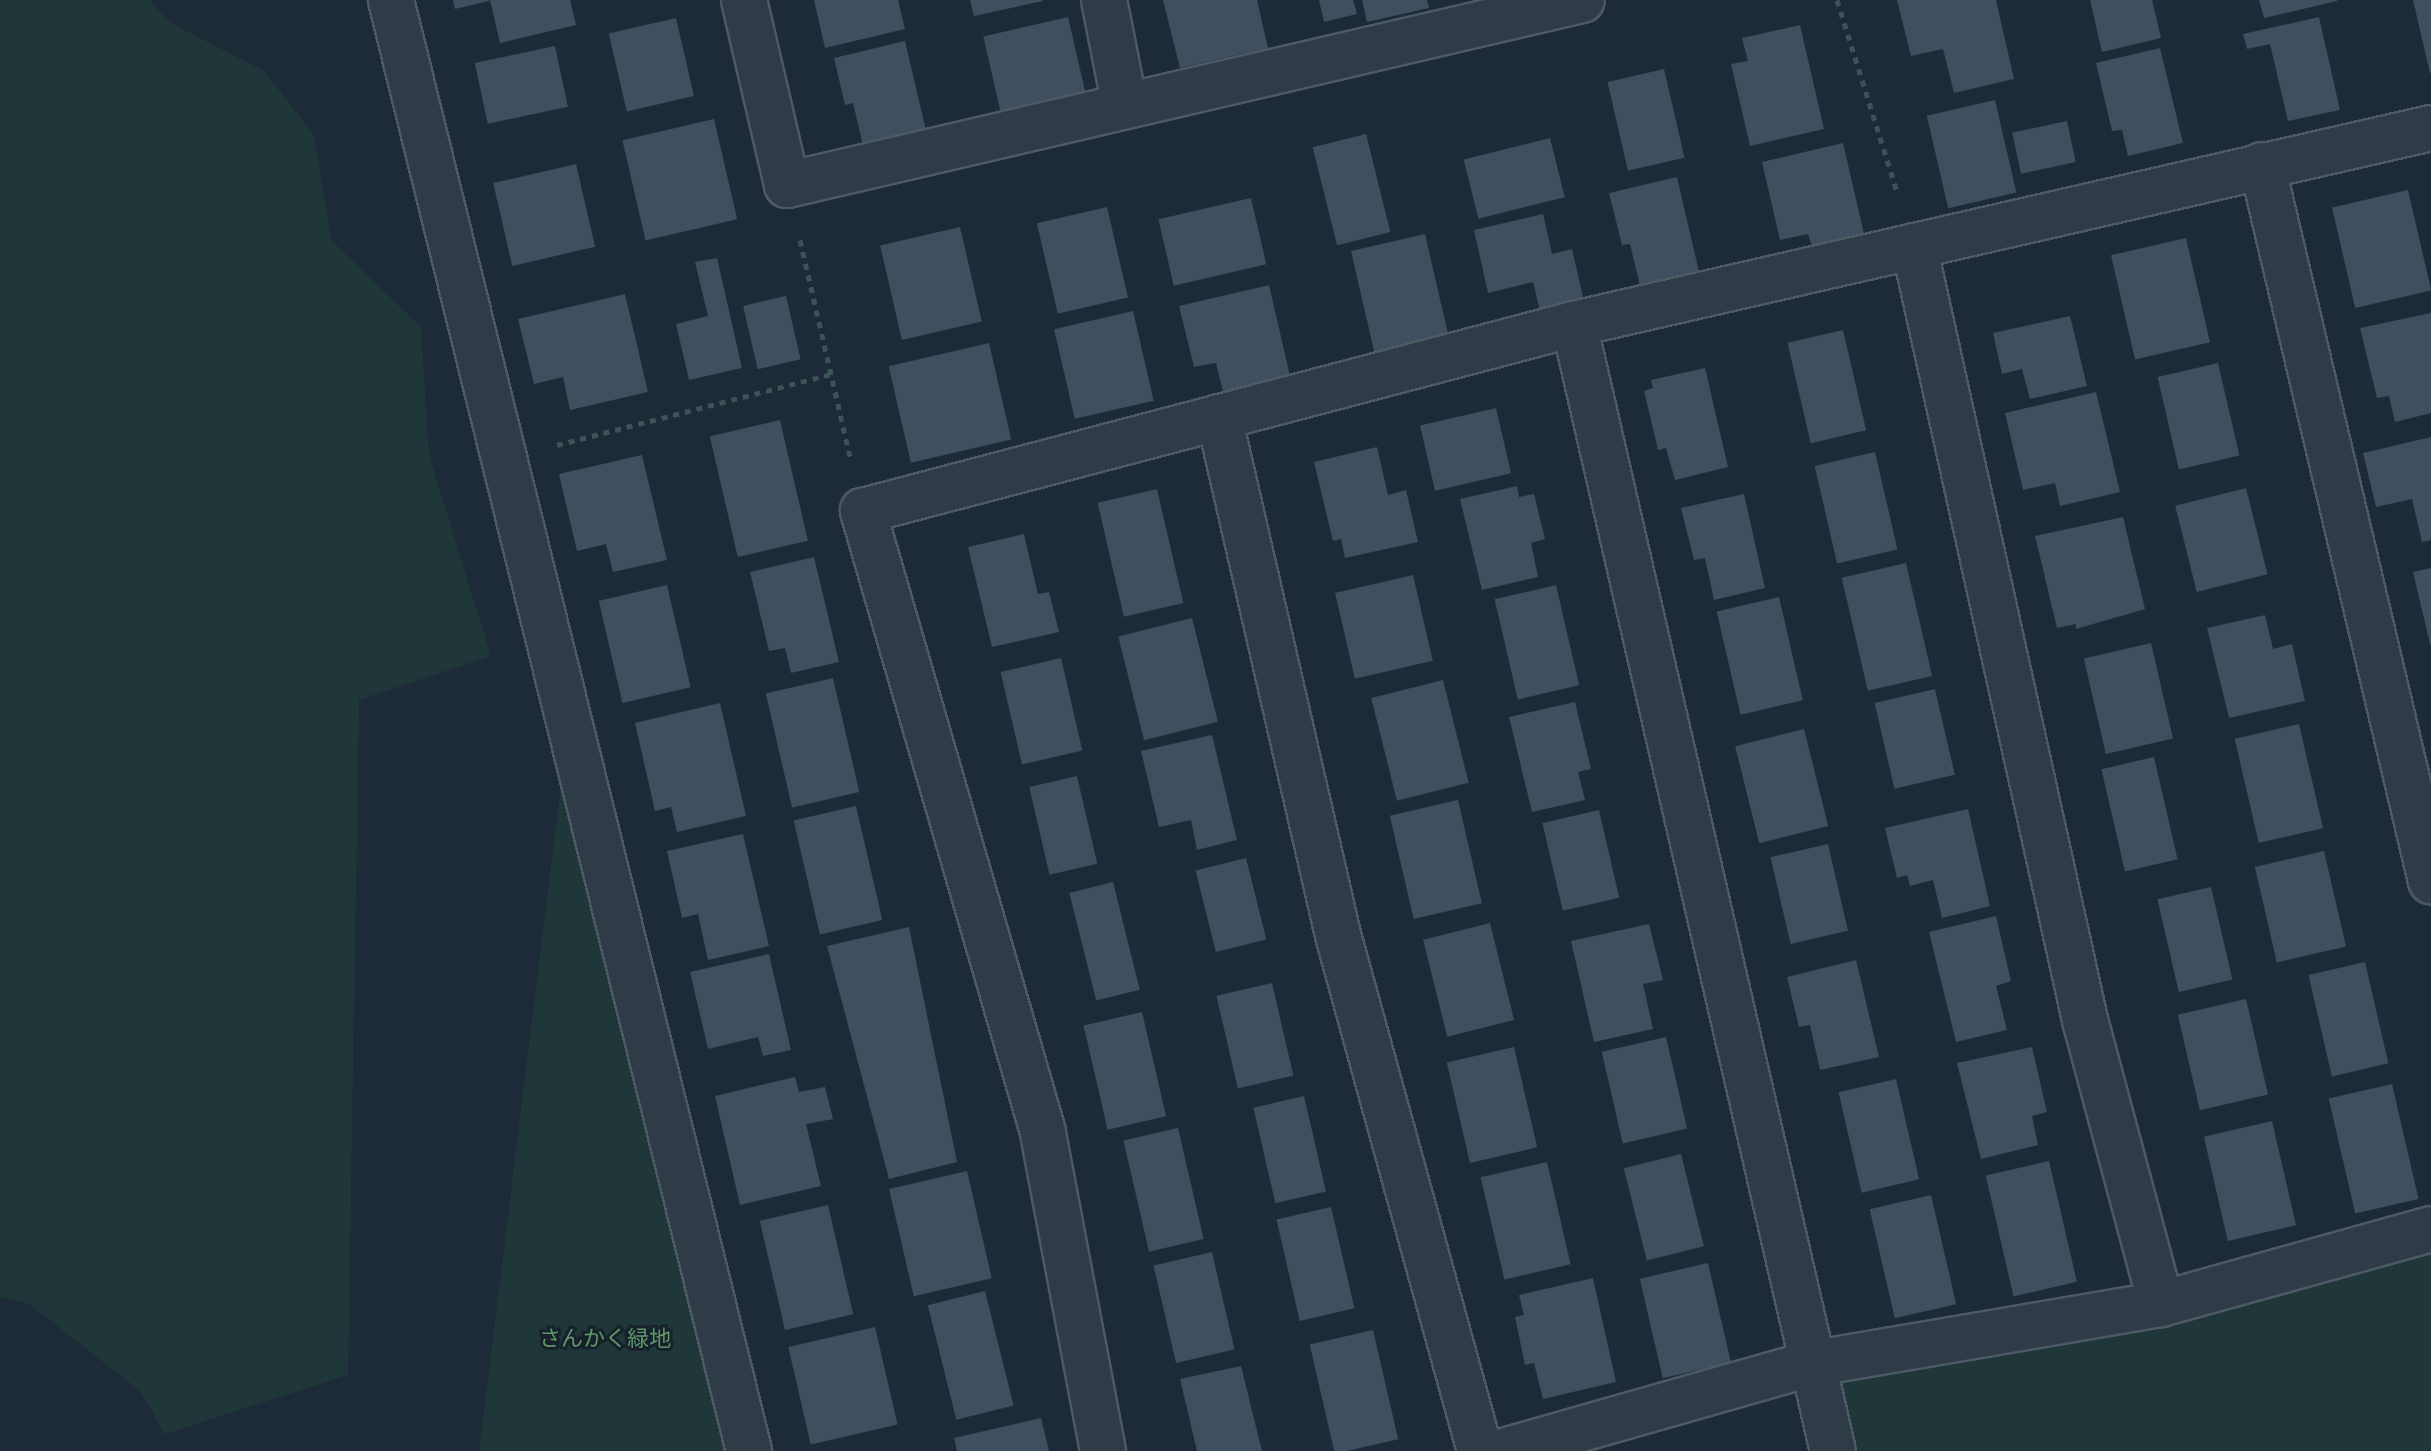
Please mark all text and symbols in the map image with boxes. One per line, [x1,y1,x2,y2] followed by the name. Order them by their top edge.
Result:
[539,1326,671,1352] park label: さんかく緑地

